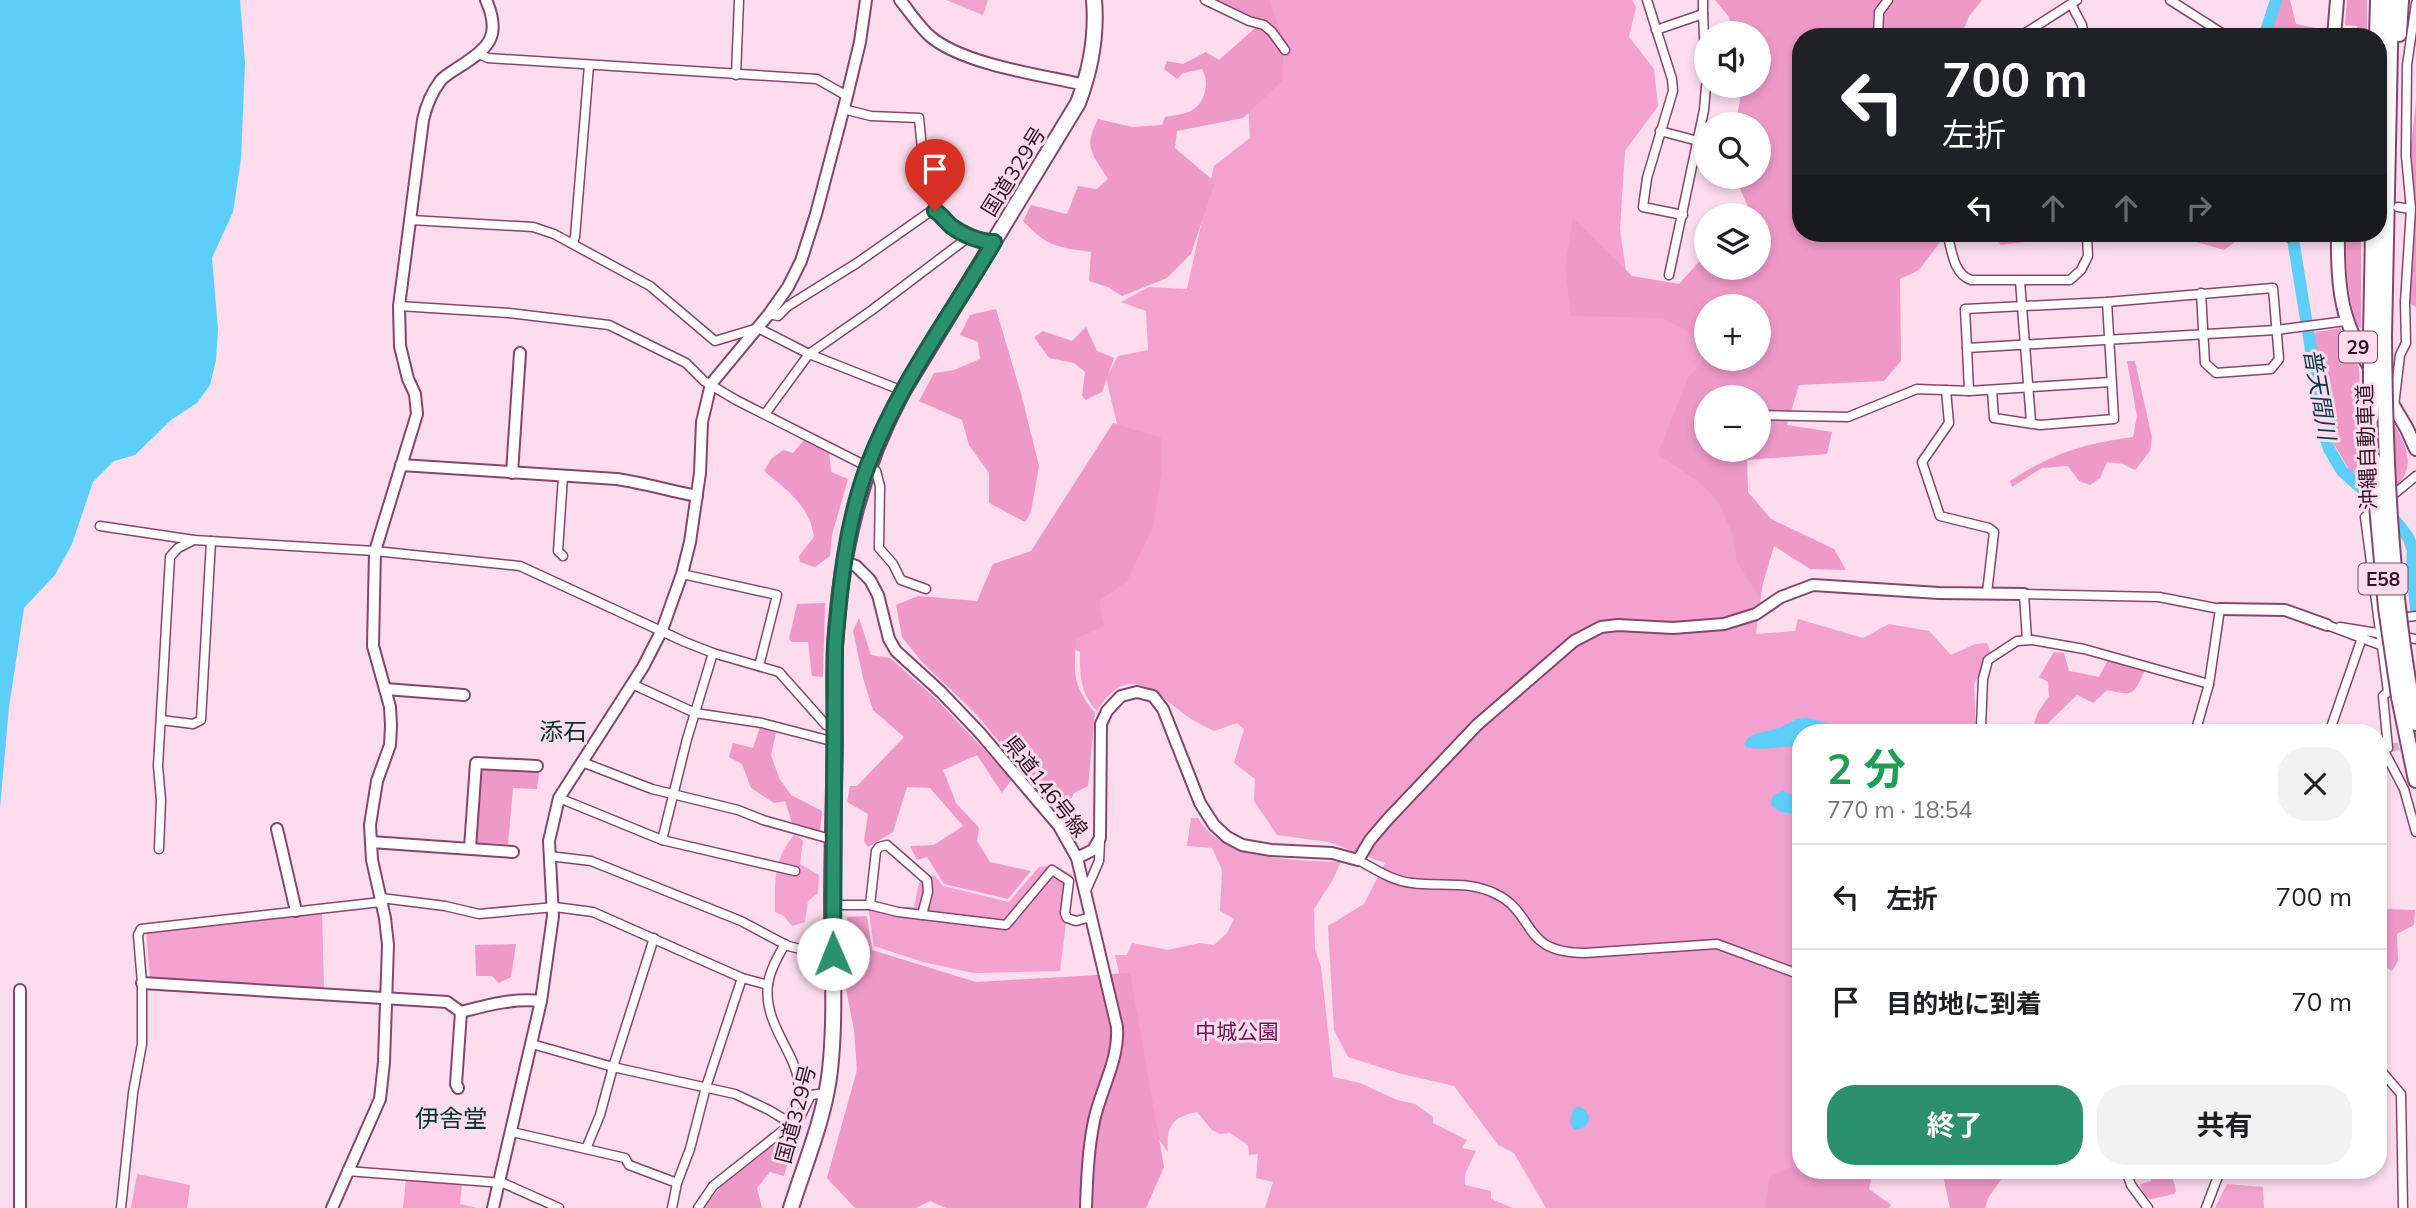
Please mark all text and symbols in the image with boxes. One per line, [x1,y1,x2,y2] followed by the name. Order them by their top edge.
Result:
[1694,21,1771,462] map controls
[1694,21,1771,98] button: sound
[1942,48,2088,109] text: 700 m
[1827,56,1918,147] icon: left
[1694,112,1771,189] button: search
[1942,114,2006,154] text: 左折
[975,121,1051,221] street label: 国道329号
[905,139,965,211] pin
[916,150,954,188] icon: arrive
[1961,189,1999,227] icon: left
[2034,189,2072,227] icon: ahead
[2107,189,2145,227] icon: ahead
[2180,189,2218,227] icon: right
[1694,203,1771,280] button: layers
[1694,294,1771,371] button: +
[2339,332,2377,362] road number: 29
[2298,346,2343,445] water label: 普天間川
[2351,384,2381,510] street label: 沖縄自動車道
[1694,385,1771,462] button: −
[2358,564,2408,594] road number: E58
[539,716,587,746] district label: 添石
[998,730,1094,842] street label: 県道146号線
[1827,742,1906,795] text: 2 分
[2278,747,2352,821] button: close
[1827,795,1972,824] text: 770 m · 18:54
[1827,878,1865,916] icon: left
[2276,880,2352,913] text: 700 m
[1886,882,1938,915] text: 左折
[796,917,870,991] position arrow
[1827,983,1865,1021] icon: arrive
[2291,985,2352,1018] text: 70 m
[1886,987,2042,1020] text: 目的地に到着
[1195,1018,1279,1044] park label: 中城公園
[769,1062,821,1166] street label: 国道329号
[1827,1085,2083,1165] button: 終了
[2097,1085,2352,1165] button: 共有
[415,1103,487,1133] district label: 伊舎堂

